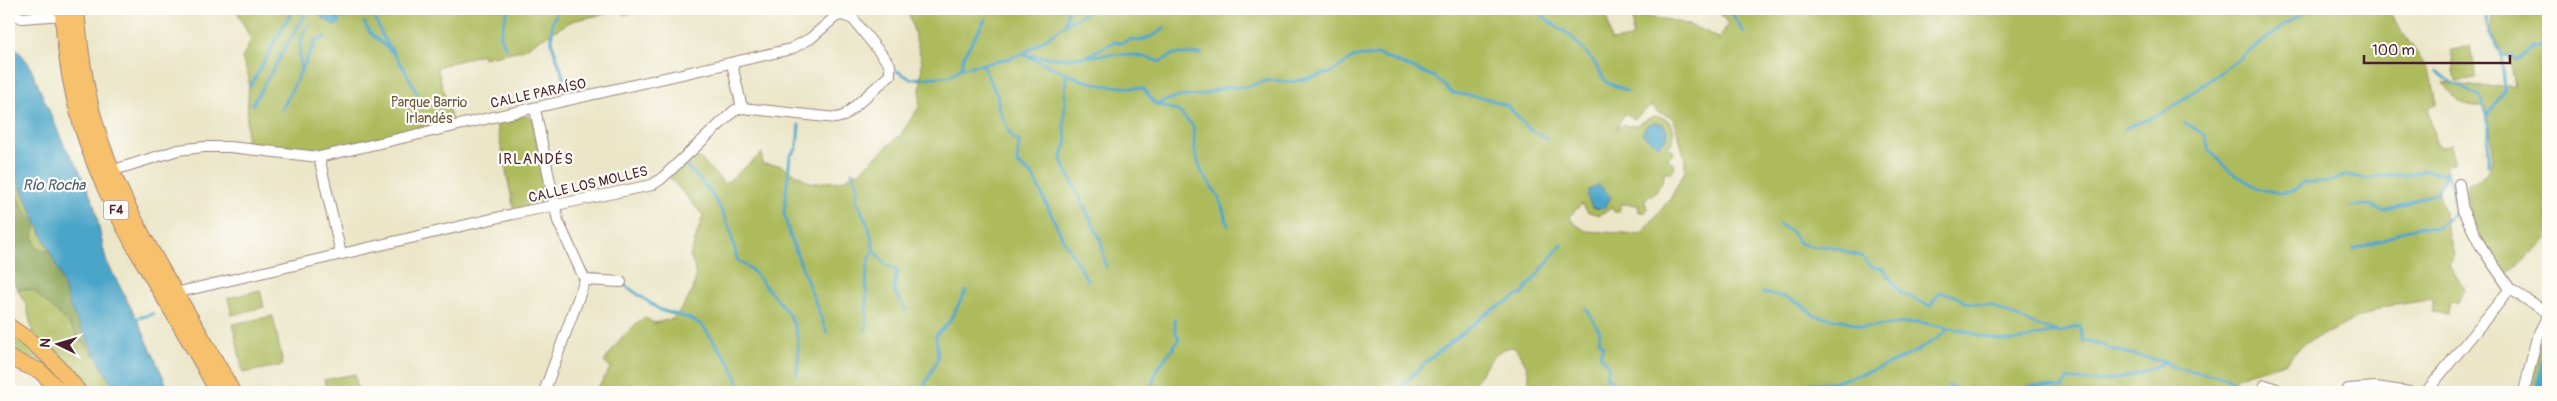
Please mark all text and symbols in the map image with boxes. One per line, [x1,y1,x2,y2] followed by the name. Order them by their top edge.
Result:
[2364,32,2511,64] scale bar
[2372,41,2415,60] text: 100 m
[489,74,588,112] street label: CALLE PARAÍSO
[391,94,468,127] park label: Parque Barrio Irlandés
[498,150,574,169] district label: IRLANDÉS
[527,162,649,206] street label: CALLE LOS MOLLES
[23,176,86,195] water label: Río Rocha
[104,200,128,220] road number: F4
[32,318,82,368] north arrow
[37,337,54,348] text: N

